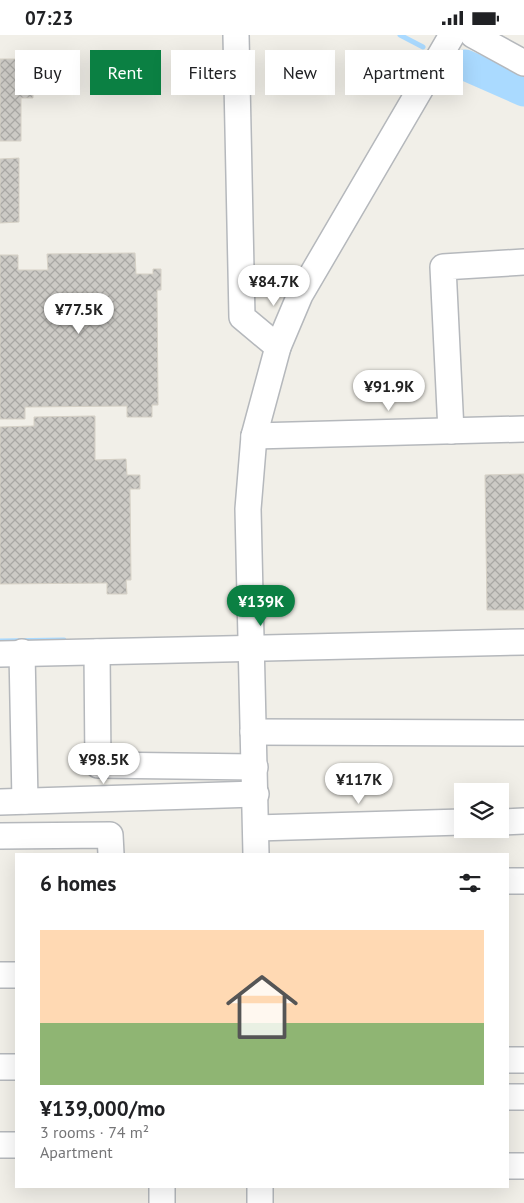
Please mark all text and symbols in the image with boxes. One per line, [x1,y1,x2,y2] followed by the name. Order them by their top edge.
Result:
[25,6,73,30] text: 07:23
[15,50,80,95] chip: Buy
[90,50,161,95] chip: Rent
[171,50,255,95] chip: Filters
[265,50,335,95] chip: New
[345,50,463,95] chip: Apartment
[233,265,315,307] pin: ¥84.7K
[249,271,299,291] text: ¥84.7K
[38,293,120,335] pin: ¥77.5K
[55,299,103,319] text: ¥77.5K
[348,369,430,412] pin: ¥91.9K
[364,376,414,396] text: ¥91.9K
[226,585,296,627] pin: ¥139K
[238,591,284,611] text: ¥139K
[63,743,145,785] pin: ¥98.5K
[79,749,129,769] text: ¥98.5K
[324,763,394,805] pin: ¥117K
[336,769,382,789] text: ¥117K
[454,783,509,838] map controls
[454,783,509,838] button: layers
[456,869,484,897] icon: filters
[40,870,116,897] text: 6 homes
[217,962,307,1052] icon: home
[40,1095,165,1122] text: ¥139,000/mo
[40,1122,149,1142] text: 3 rooms · 74 m²
[40,1142,113,1162] text: Apartment

